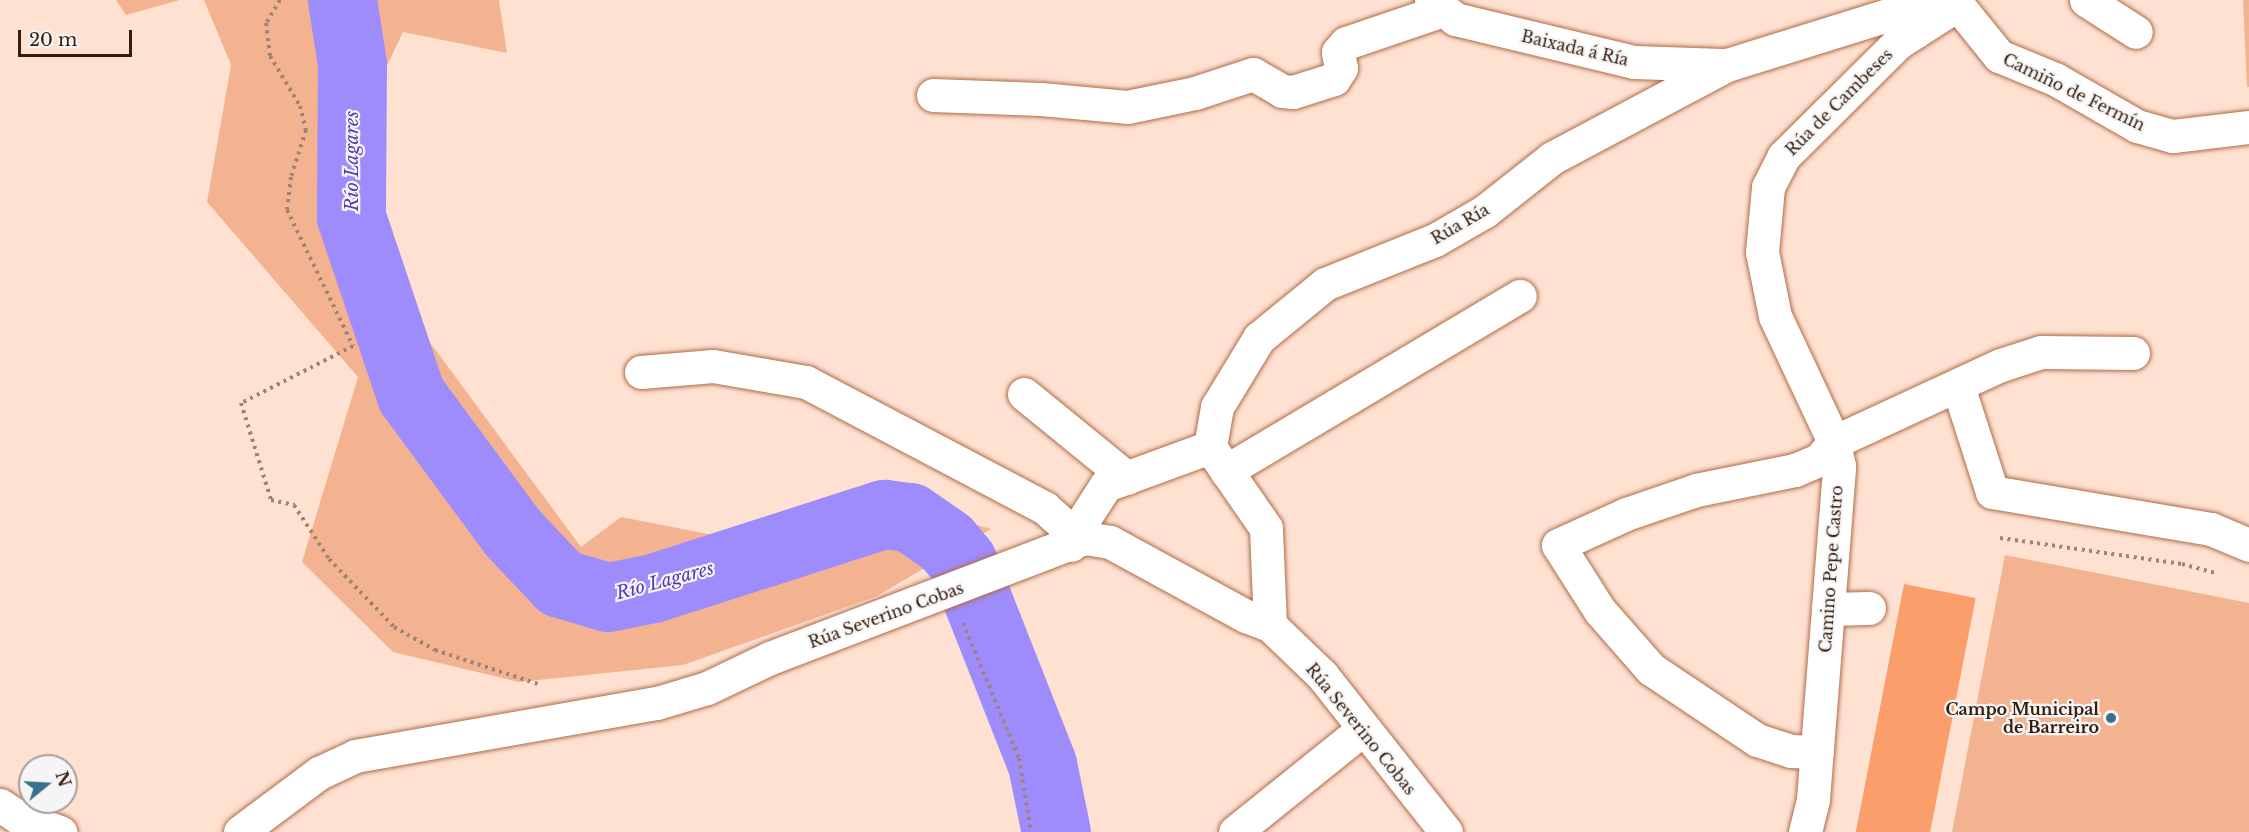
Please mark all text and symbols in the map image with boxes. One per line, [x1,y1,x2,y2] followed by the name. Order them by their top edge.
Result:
[21,18,135,56] scale bar
[1519,26,1631,70] street label: Baixada á Ría
[29,29,77,51] text: 20 m
[1781,44,1897,160] street label: Rúa de Cambeses
[2000,49,2148,135] street label: Camiño de Fermín
[341,111,363,211] water label: Río Lagares
[1428,200,1492,248] street label: Rúa Ría
[1816,485,1846,653] street label: Camino Pepe Castro
[614,558,716,604] water label: Río Lagares
[806,578,966,652] street label: Rúa Severino Cobas
[1302,659,1420,799] street label: Rúa Severino Cobas
[1945,699,2099,737] place label: Campo Municipal de Barreiro
[2104,711,2118,725] marker: Campo Municipal de Barreiro
[18,754,78,814] north arrow
[51,769,75,789] text: N

